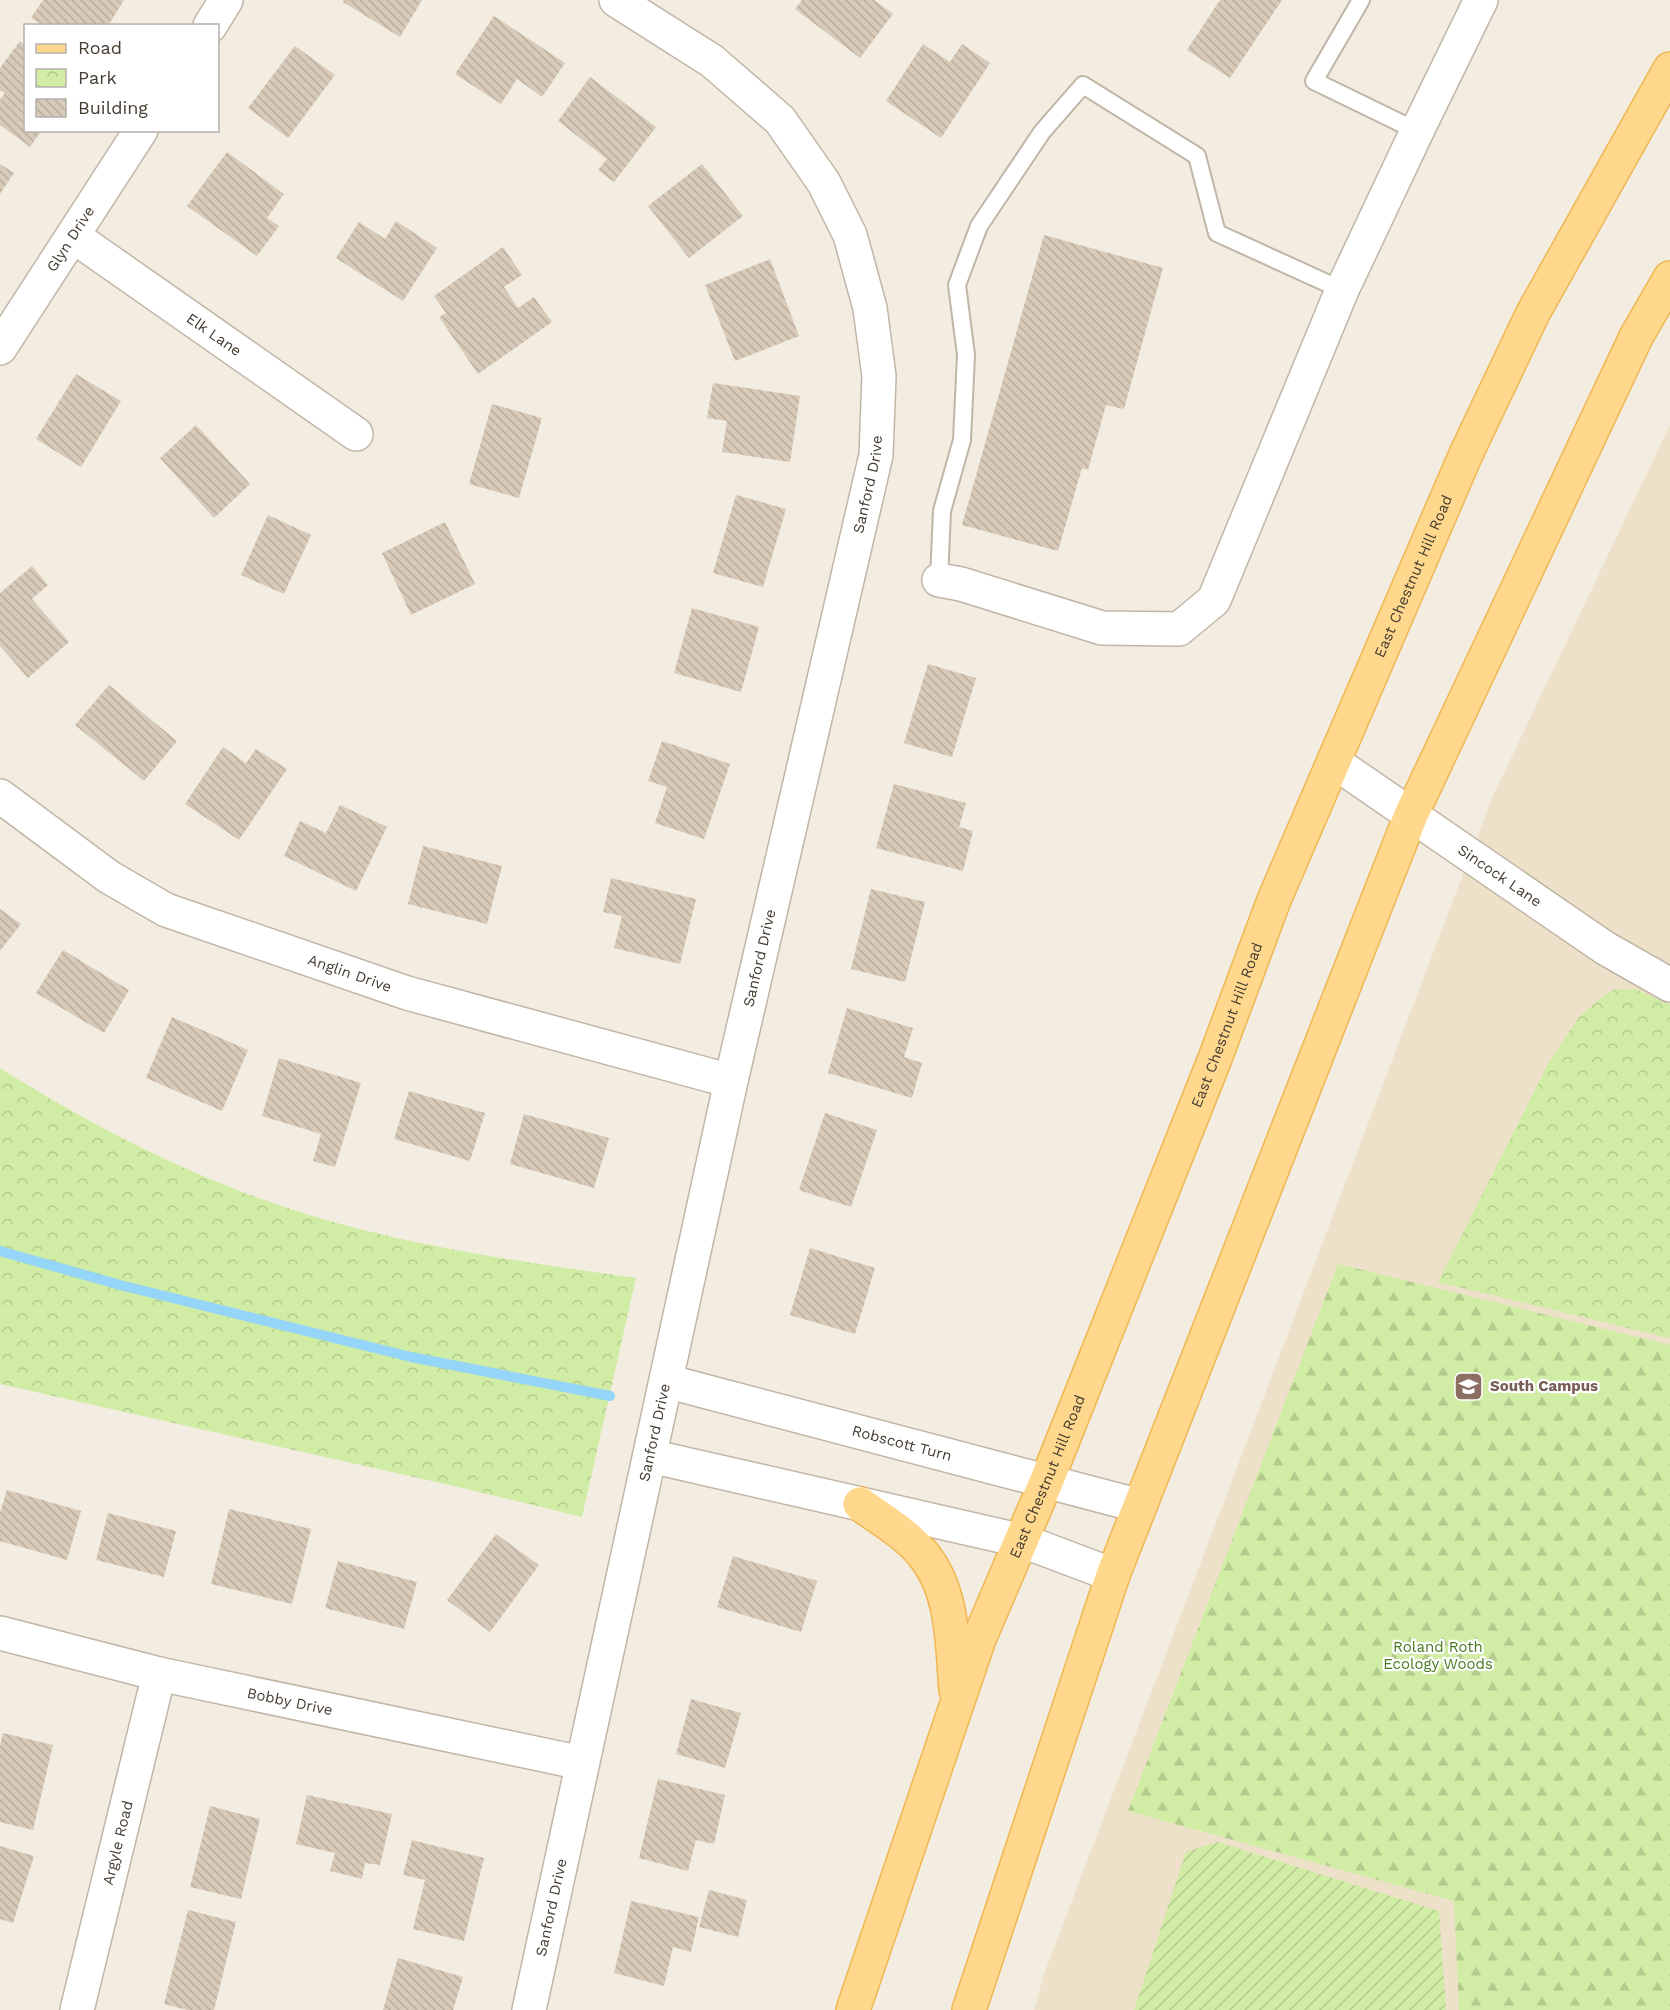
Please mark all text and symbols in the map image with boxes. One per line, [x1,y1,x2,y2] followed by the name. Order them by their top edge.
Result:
[24,24,219,132] legend
[78,37,122,58] text: Road
[78,67,117,88] text: Park
[78,97,148,118] text: Building
[43,203,98,275] street label: Glyn Drive
[183,309,245,360] street label: Elk Lane
[849,435,886,535] street label: Sanford Drive
[1370,492,1456,660] street label: East Chestnut Hill Road
[1454,841,1545,911] street label: Sincock Lane
[739,907,780,1009] street label: Sanford Drive
[1187,940,1266,1110] street label: East Chestnut Hill Road
[305,951,394,996] street label: Anglin Drive
[1453,1370,1485,1402] school or university icon: South Campus
[1490,1377,1598,1395] place label: South Campus
[635,1382,674,1483] street label: Sanford Drive
[1006,1392,1089,1561] street label: East Chestnut Hill Road
[850,1421,954,1465] street label: Robscott Turn
[1383,1638,1493,1673] park label: Roland Roth Ecology Woods
[245,1684,334,1719] street label: Bobby Drive
[99,1799,137,1887] street label: Argyle Road
[532,1857,571,1958] street label: Sanford Drive

